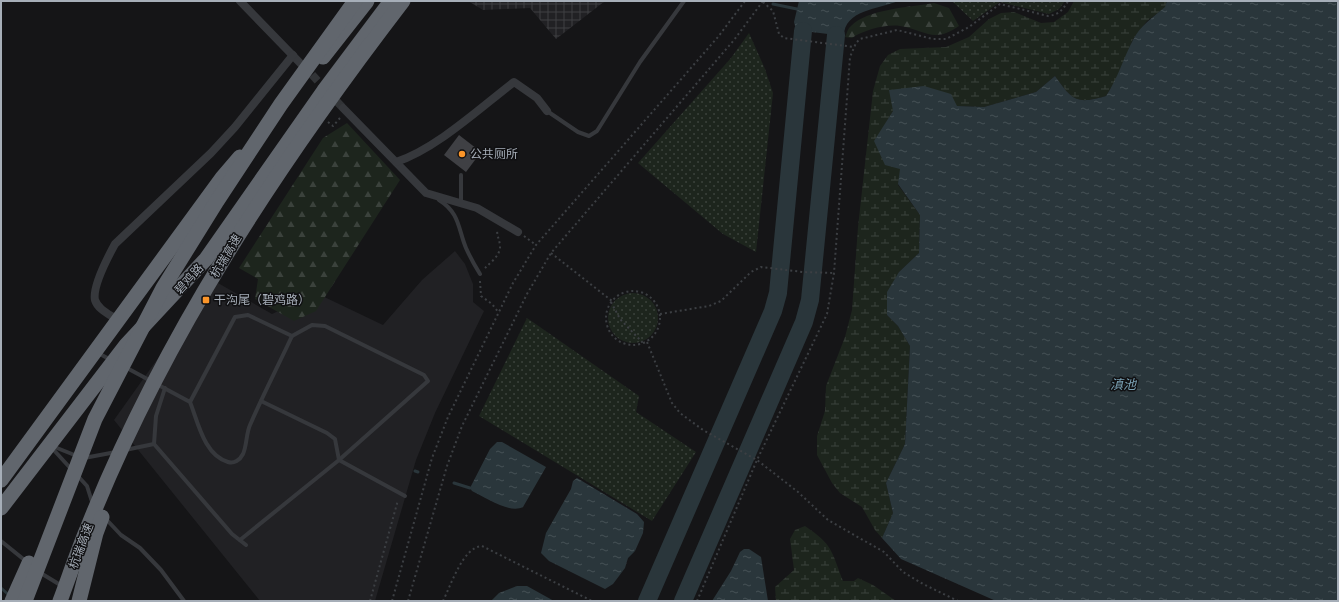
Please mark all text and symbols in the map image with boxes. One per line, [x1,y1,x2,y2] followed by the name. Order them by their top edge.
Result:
[470,147,518,163] place label: 公共厕所
[457,149,467,159] marker: 公共厕所
[208,232,246,281] street label: 杭瑞高速
[172,261,208,298] street label: 碧鸡路
[214,293,310,309] place label: 干沟尾（碧鸡路）
[201,295,211,305] marker: 干沟尾（碧鸡路）
[1110,378,1138,394] water label: 滇池
[66,521,98,572] street label: 杭瑞高速

